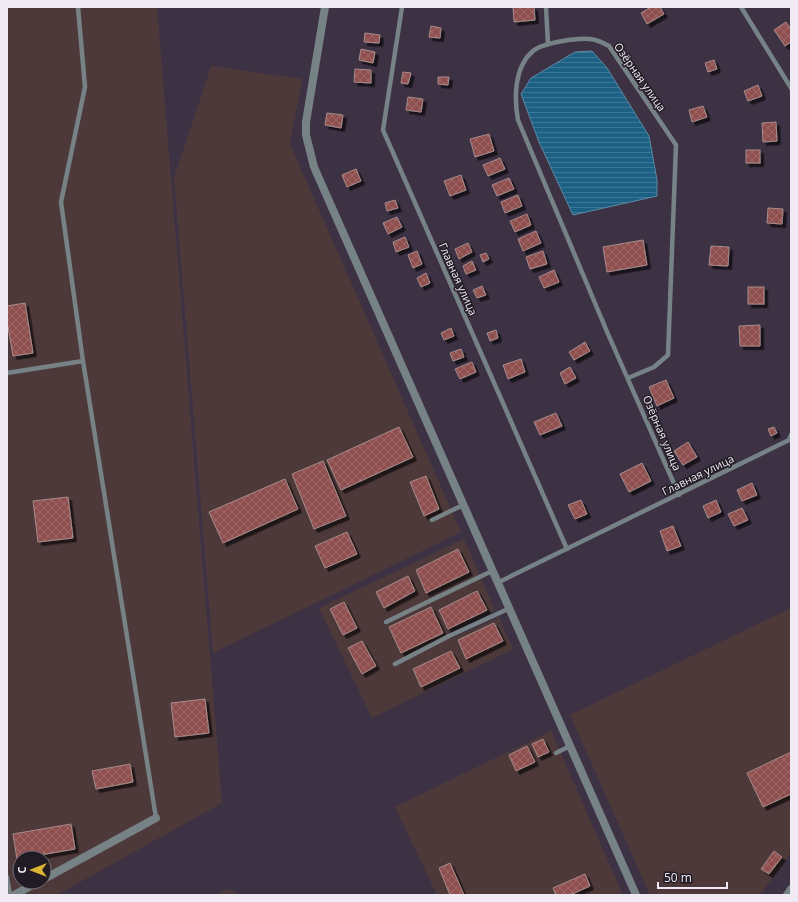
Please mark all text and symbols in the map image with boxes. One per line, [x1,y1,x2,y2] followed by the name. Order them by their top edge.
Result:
[611,39,670,114] street label: Озёрная улица
[436,240,481,318] street label: Главная улица
[640,393,685,473] street label: Озёрная улица
[659,451,736,498] street label: Главная улица
[12,850,52,890] north arrow
[658,864,727,890] scale bar
[14,866,29,874] text: С
[664,869,692,886] text: 50 m

